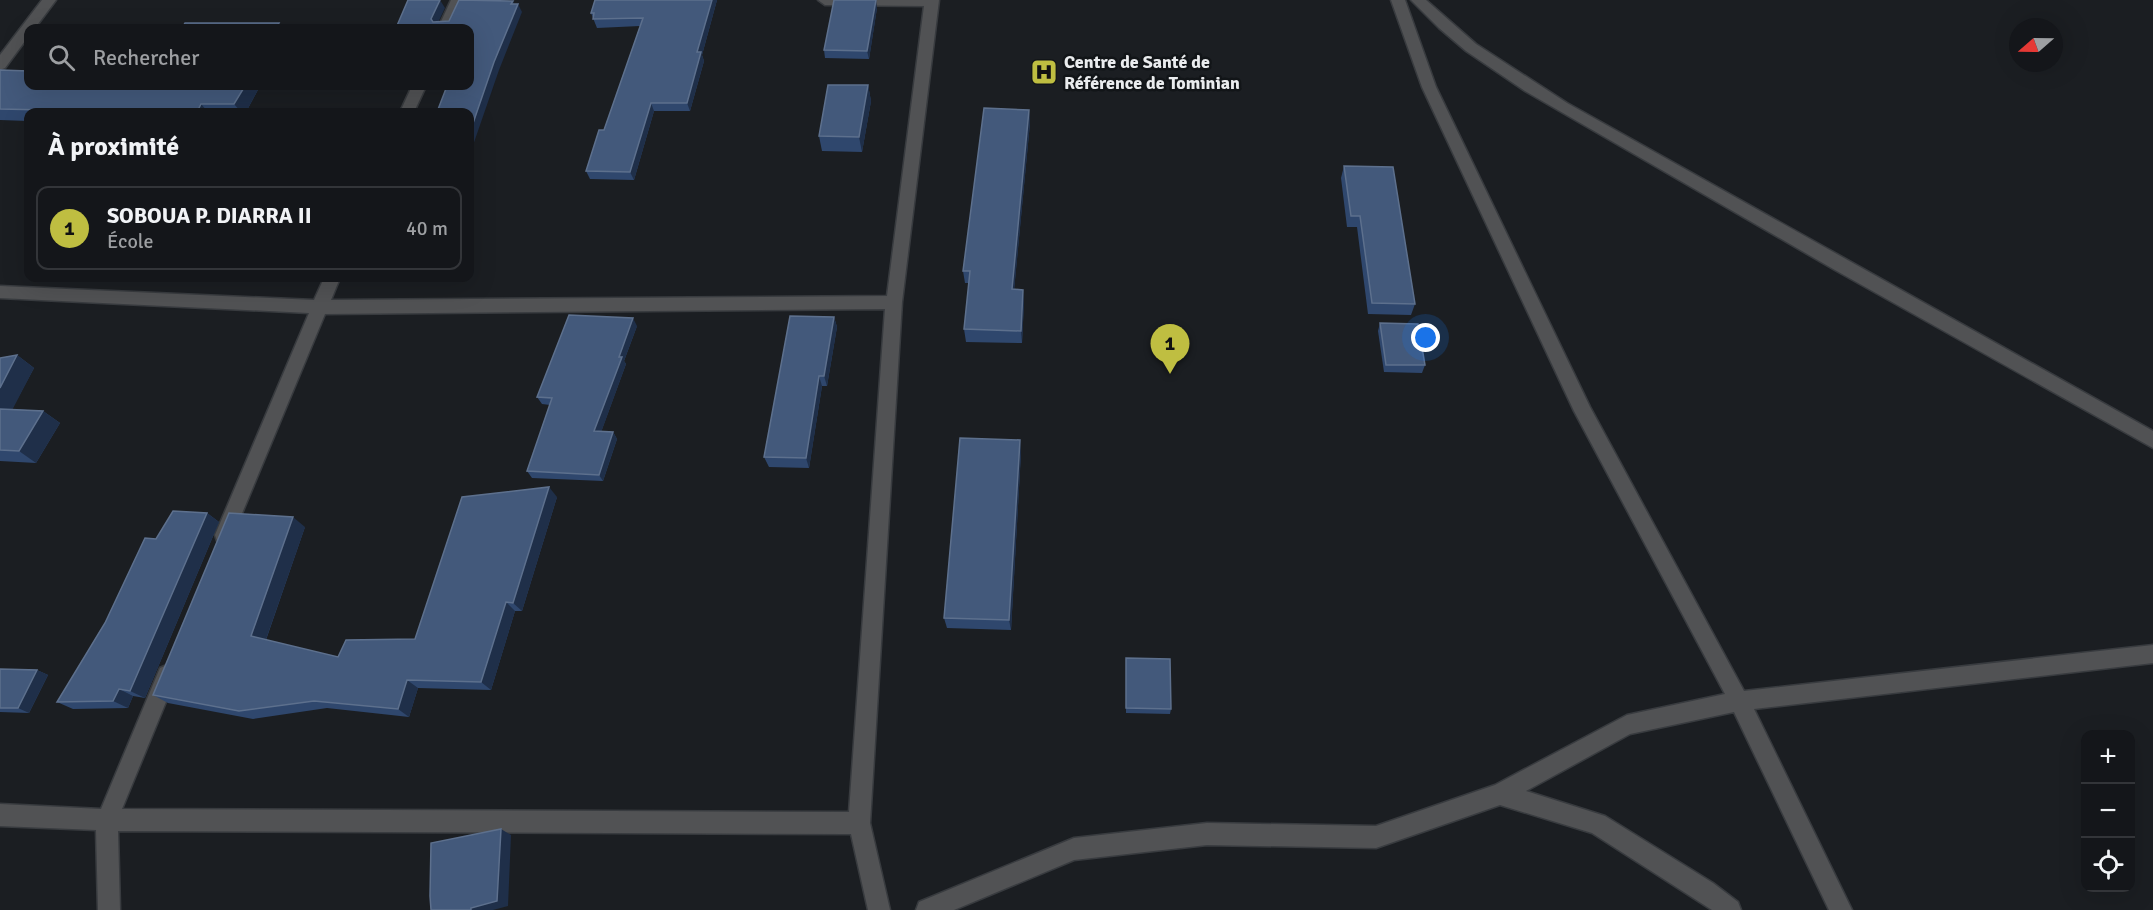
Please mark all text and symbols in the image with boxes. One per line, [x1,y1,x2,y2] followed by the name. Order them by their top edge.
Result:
[2009,18,2063,72] north arrow
[24,24,474,90] search box
[45,41,78,74] icon: search
[93,44,199,71] text: Rechercher
[1064,51,1240,94] place label: Centre de Santé de Référence de Tominian
[1029,57,1059,87] hospital icon: Centre de Santé de Référence de Tominian
[48,131,179,163] text: À proximité
[107,202,312,229] text: SOBOUA P. DIARRA II
[64,216,75,241] text: 1
[406,216,448,241] text: 40 m
[107,229,154,254] text: École
[1411,323,1440,352] your location
[1150,324,1190,374] pin: 1
[2081,730,2135,892] map controls
[2081,730,2135,784] button: +
[2081,784,2135,838] button: −
[2081,838,2135,892] button: locate

